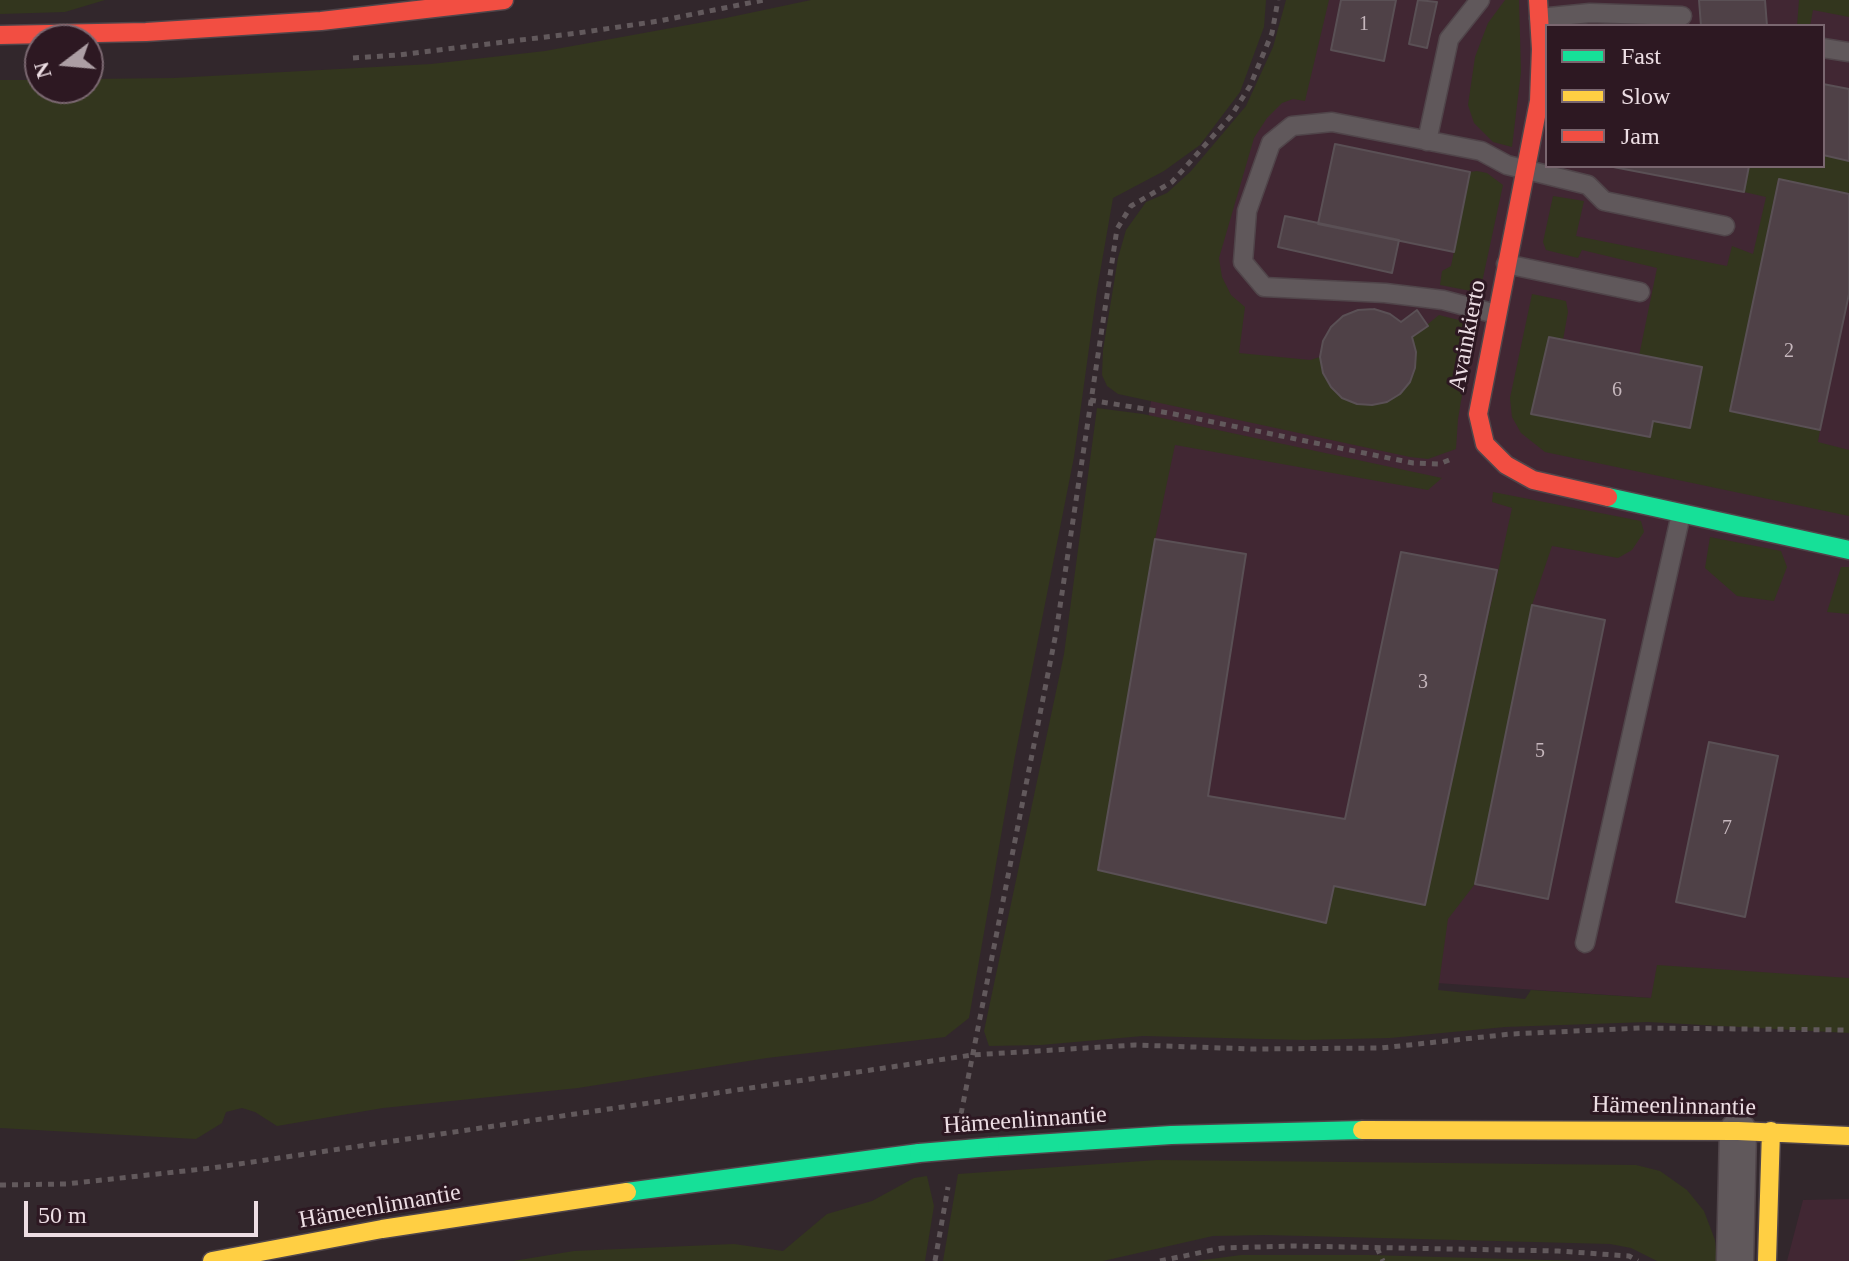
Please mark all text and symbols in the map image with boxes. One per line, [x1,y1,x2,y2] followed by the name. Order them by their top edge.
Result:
[1359,13,1369,37] house number: 1
[24,24,104,104] north arrow
[1545,24,1825,168] legend
[1621,43,1661,69] text: Fast
[28,59,57,81] text: N
[1621,83,1670,109] text: Slow
[1621,123,1660,149] text: Jam
[1443,278,1493,394] street label: Avainkierto
[1784,340,1794,364] house number: 2
[1612,379,1622,403] house number: 6
[1418,671,1428,695] house number: 3
[1535,740,1545,764] house number: 5
[1722,817,1732,841] house number: 7
[1592,1091,1756,1123] street label: Hämeenlinnantie
[942,1101,1108,1141] street label: Hämeenlinnantie
[297,1179,463,1235] street label: Hämeenlinnantie
[28,1185,262,1235] scale bar
[38,1202,87,1228] text: 50 m

